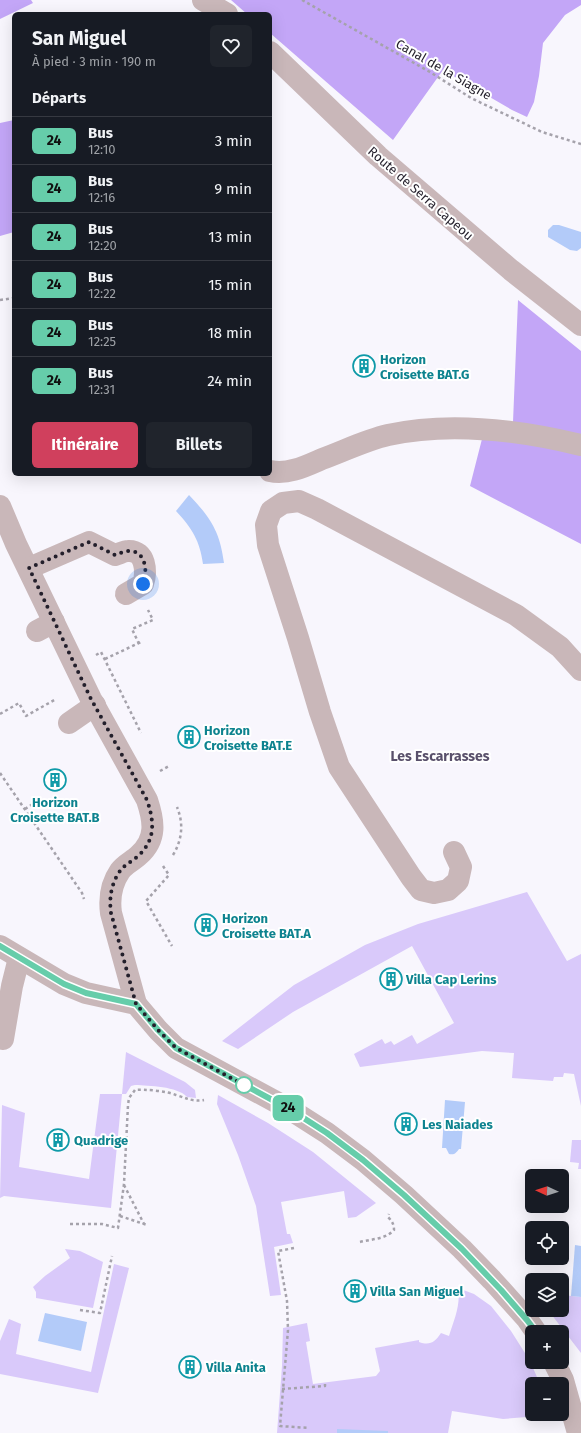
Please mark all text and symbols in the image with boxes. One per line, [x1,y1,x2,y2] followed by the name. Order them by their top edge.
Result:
[210,25,252,67] button: heart
[32,27,126,50] text: San Miguel
[393,36,494,103] street label: Canal de la Siagne
[32,54,156,69] text: À pied · 3 min · 190 m
[32,89,86,107] text: Départs
[88,124,113,142] text: Bus
[47,132,61,149] text: 24
[215,132,252,150] text: 3 min
[88,142,116,157] text: 12:10
[365,144,476,243] street label: Route de Serra Capeou
[88,172,113,190] text: Bus
[47,180,61,197] text: 24
[214,180,252,198] text: 9 min
[88,190,115,205] text: 12:16
[88,220,113,238] text: Bus
[47,228,61,245] text: 24
[208,228,252,246] text: 13 min
[88,238,117,253] text: 12:20
[88,268,113,286] text: Bus
[47,276,61,293] text: 24
[208,276,252,294] text: 15 min
[88,286,116,301] text: 12:22
[88,316,113,334] text: Bus
[47,324,61,341] text: 24
[207,324,252,342] text: 18 min
[88,334,116,349] text: 12:25
[380,352,469,382] place label: Horizon Croisette BAT.G
[351,353,377,379] building icon: Horizon Croisette BAT.G
[88,364,113,382] text: Bus
[47,372,61,389] text: 24
[207,372,252,390] text: 24 min
[88,382,115,397] text: 12:31
[32,422,138,468] button: Itinéraire
[146,422,252,468] button: Billets
[133,574,153,594] your location
[204,723,292,753] place label: Horizon Croisette BAT.E
[176,724,202,750] building icon: Horizon Croisette BAT.E
[390,748,490,765] district label: Les Escarrasses
[42,767,68,793] building icon: Horizon Croisette BAT.B
[10,795,100,825] place label: Horizon Croisette BAT.B
[222,911,311,941] place label: Horizon Croisette BAT.A
[193,912,219,938] building icon: Horizon Croisette BAT.A
[378,966,404,992] building icon: Villa Cap Lerins
[405,972,497,987] place label: Villa Cap Lerins
[235,1076,253,1094] unlabelled marker
[270,1095,306,1121] line badge: 24
[281,1099,295,1116] text: 24
[393,1111,419,1137] building icon: Les Naiades
[422,1117,493,1132] place label: Les Naiades
[45,1127,71,1153] building icon: Quadrige
[74,1133,128,1148] place label: Quadrige
[525,1169,569,1213] north arrow
[525,1169,569,1421] map controls
[525,1221,569,1265] button: locate
[525,1273,569,1317] button: layers
[342,1278,368,1304] building icon: Villa San Miguel
[369,1284,464,1299] place label: Villa San Miguel
[525,1325,569,1369] button: +
[177,1354,203,1380] building icon: Villa Anita
[205,1360,266,1375] place label: Villa Anita
[525,1377,569,1421] button: −

